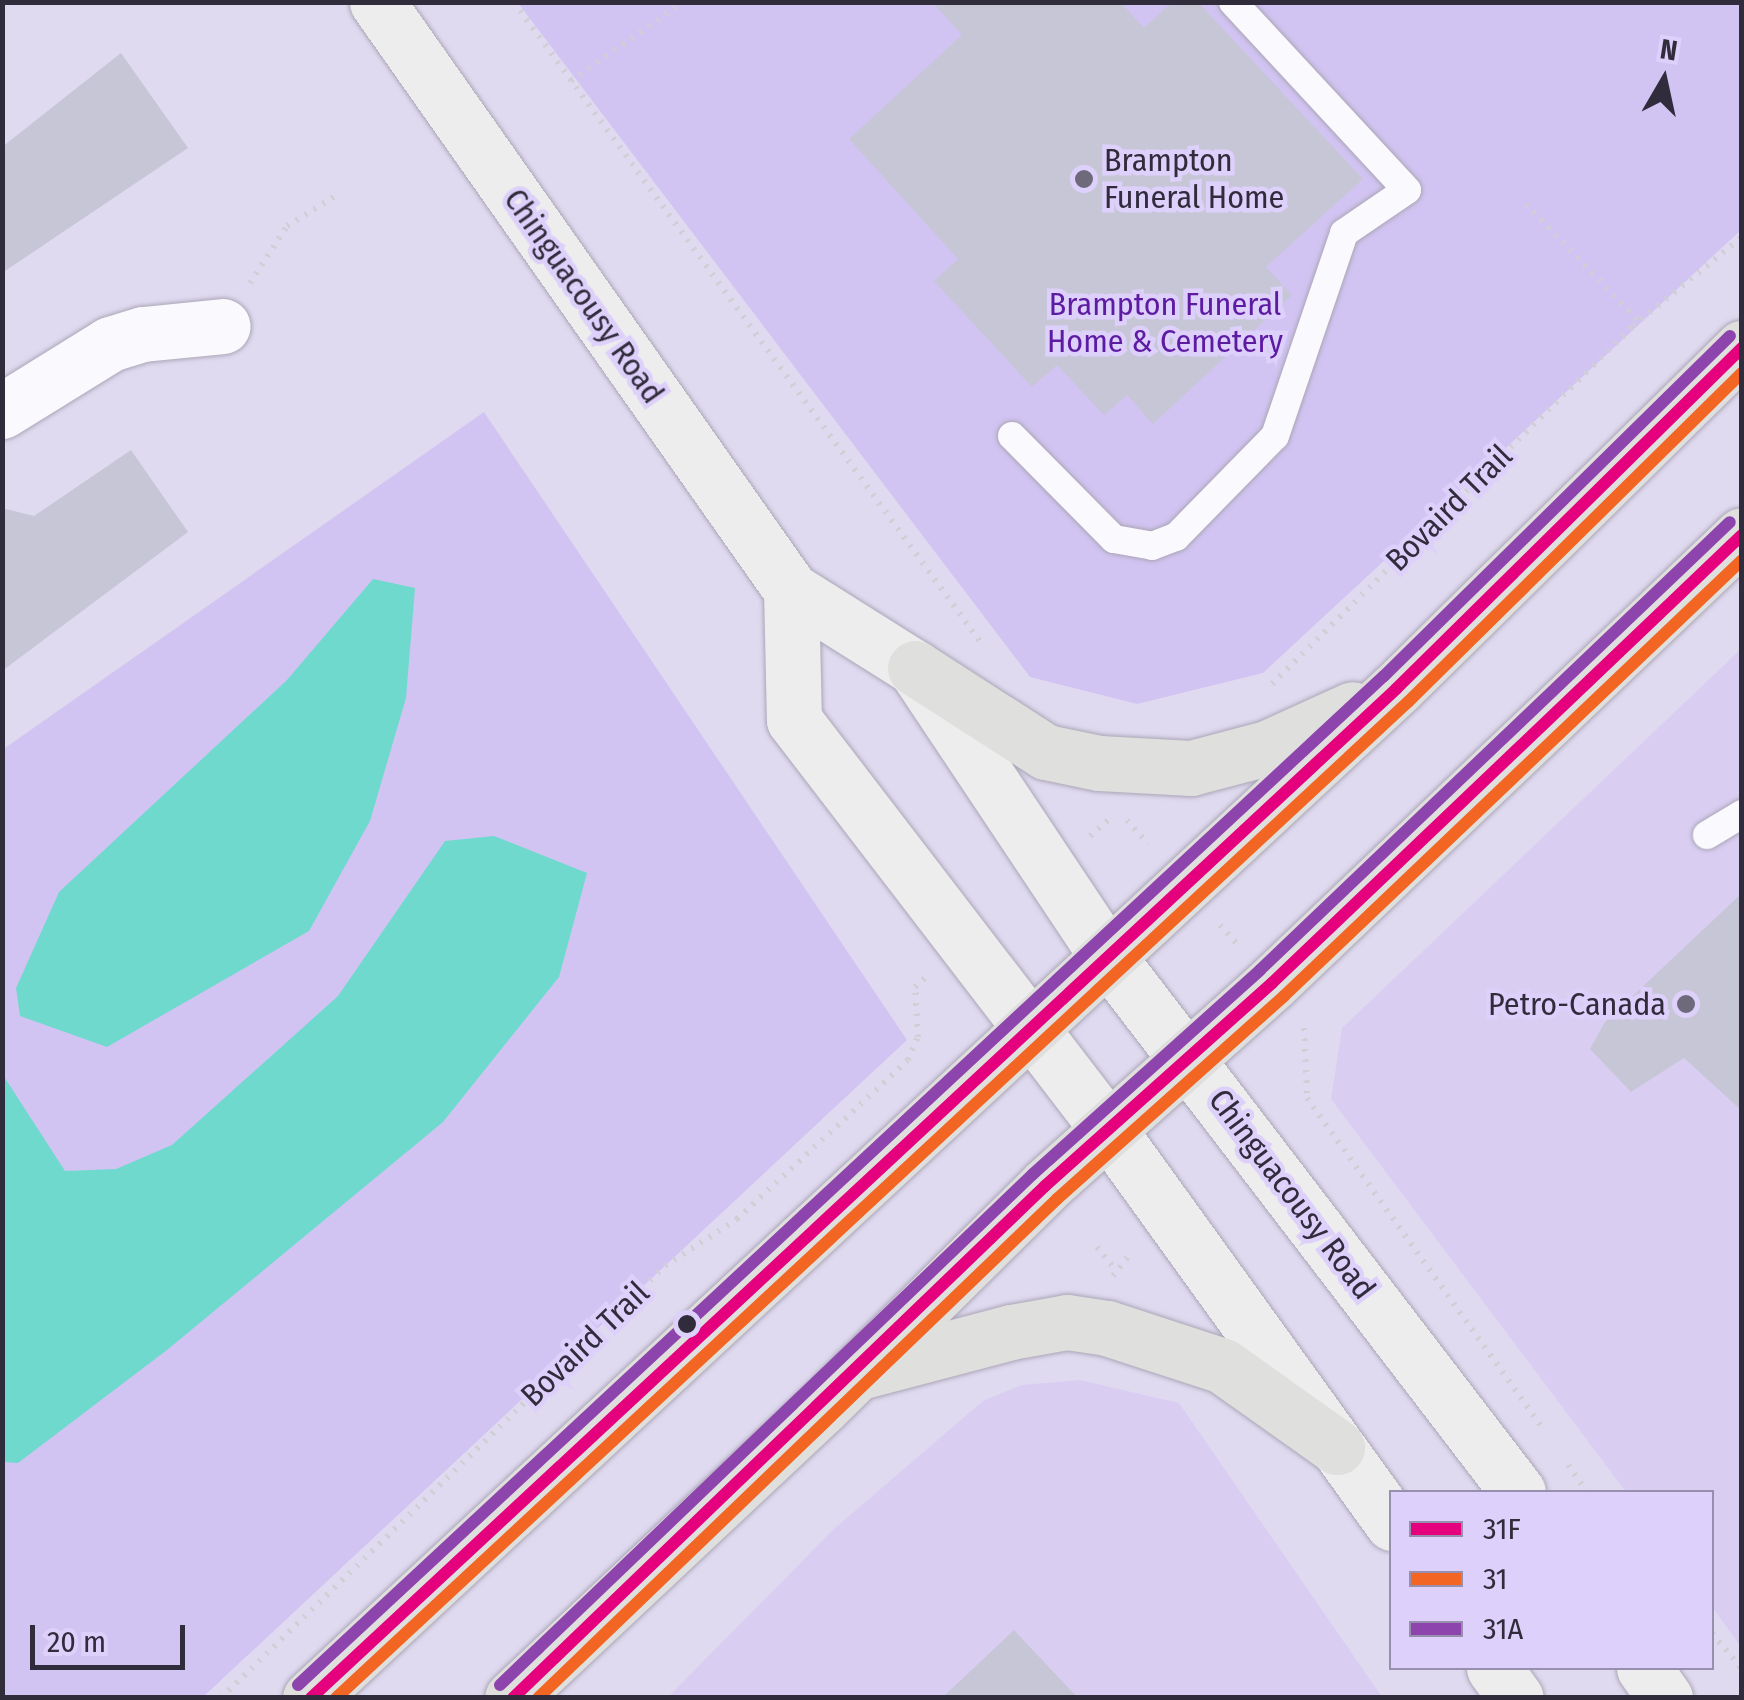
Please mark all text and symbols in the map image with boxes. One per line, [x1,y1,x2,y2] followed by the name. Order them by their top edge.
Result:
[1614,30,1714,130] north arrow
[1658,32,1680,67] text: N
[1104,142,1284,217] place label: Brampton Funeral Home
[1073,168,1095,190] marker: Brampton Funeral Home
[496,181,672,411] street label: Chinguacousy Road
[1047,286,1283,361] park label: Brampton Funeral Home & Cemetery
[1378,437,1520,579] street label: Bovaird Trail
[1488,985,1666,1023] place label: Petro-Canada
[1675,993,1697,1015] marker: Petro-Canada
[1201,1081,1383,1307] street label: Chinguacousy Road
[513,1274,657,1414] street label: Bovaird Trail
[677,1314,697,1334] unlabelled marker
[1389,1490,1714,1670] legend
[1483,1511,1521,1547] text: 31F
[1483,1561,1508,1597] text: 31
[35,1605,190,1667] scale bar
[1483,1611,1523,1647] text: 31A
[47,1624,106,1660] text: 20 m

